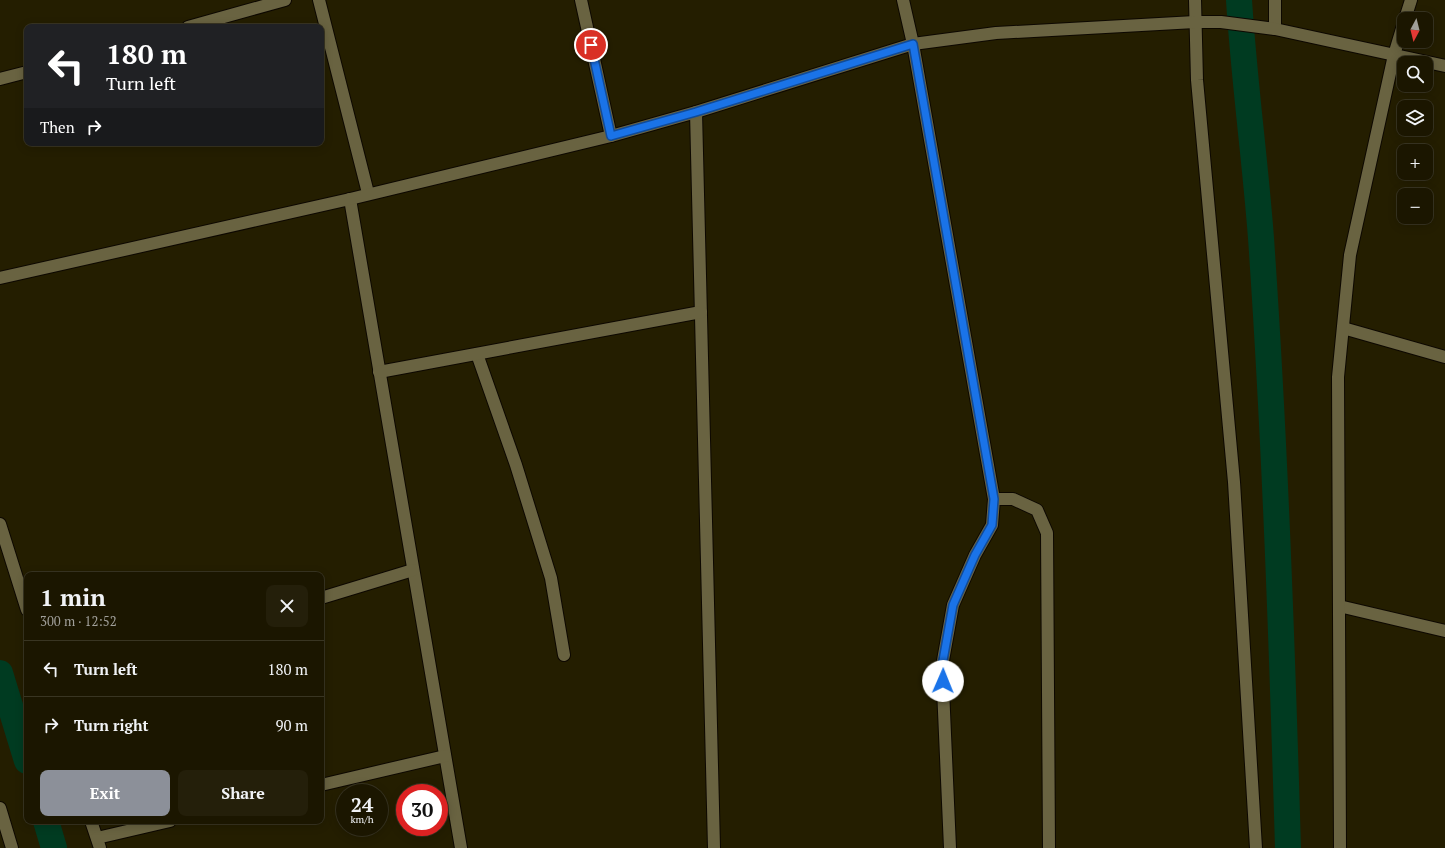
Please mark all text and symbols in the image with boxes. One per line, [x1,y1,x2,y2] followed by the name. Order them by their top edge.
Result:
[1397,12,1433,48] north arrow
[1397,12,1433,224] map controls
[574,28,608,62] pin
[580,34,602,56] icon: arrive
[106,35,187,72] text: 180 m
[40,40,92,92] icon: left
[1397,56,1433,92] button: search
[106,71,176,95] text: Turn left
[1397,100,1433,136] button: layers
[83,116,105,138] icon: right
[40,117,75,137] text: Then
[1397,144,1433,180] button: +
[1397,188,1433,224] button: −
[40,581,106,613] text: 1 min
[266,585,308,627] button: close
[40,612,117,630] text: 300 m · 12:52
[40,658,62,680] icon: left
[74,659,138,679] text: Turn left
[267,659,308,679] text: 180 m
[922,660,964,702] position arrow
[40,714,62,736] icon: right
[74,715,149,735] text: Turn right
[275,715,308,735] text: 90 m
[40,770,170,816] button: Exit
[178,770,308,816] button: Share
[396,784,448,836] speed limit sign: 30
[351,791,373,818] text: 24
[350,813,374,826] text: km/h

